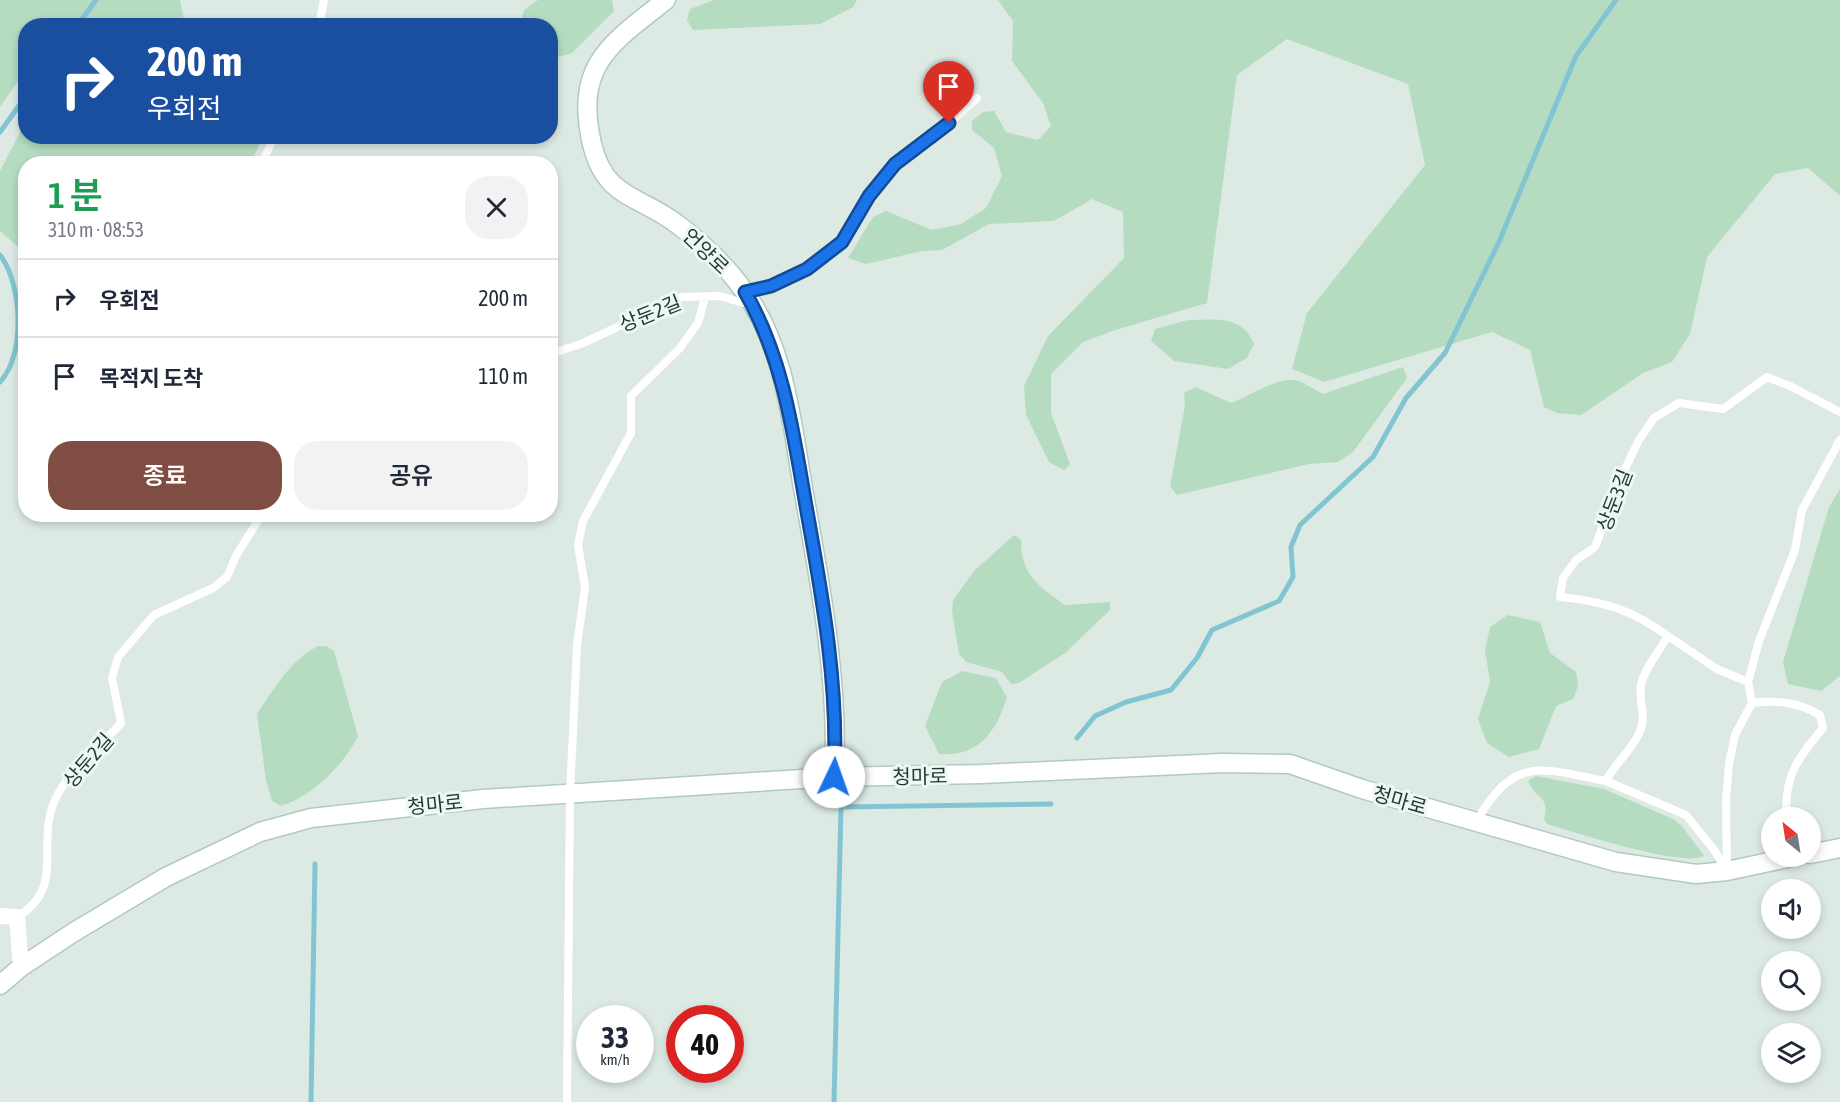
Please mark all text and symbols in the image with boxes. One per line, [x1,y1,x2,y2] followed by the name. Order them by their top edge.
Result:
[147,37,242,85] text: 200 m
[48,42,126,120] icon: right
[923,61,974,123] pin
[932,70,965,103] icon: arrive
[147,93,222,124] text: 우회전
[48,174,103,216] text: 1 분
[465,176,528,239] button: close
[48,218,144,241] text: 310 m · 08:53
[678,224,734,278] street label: 언양로
[48,282,81,315] icon: right
[478,285,528,311] text: 200 m
[99,287,160,313] text: 우회전
[616,290,684,336] street label: 상둔2길
[48,360,81,393] icon: arrive
[478,363,528,389] text: 110 m
[99,365,203,391] text: 목적지 도착
[48,441,282,510] button: 종료
[294,441,528,510] button: 공유
[1592,466,1636,534] street label: 상둔3길
[58,728,118,792] street label: 상둔2길
[802,745,866,809] position arrow
[892,764,948,788] street label: 청마로
[1370,781,1430,819] street label: 청마로
[406,790,464,818] street label: 청마로
[1761,807,1821,867] north arrow
[1761,807,1821,1083] map controls
[1761,879,1821,939] button: sound
[1761,951,1821,1011] button: search
[666,1005,744,1083] speed limit sign: 40
[601,1020,629,1054] text: 33
[1761,1023,1821,1083] button: layers
[600,1051,630,1068] text: km/h

